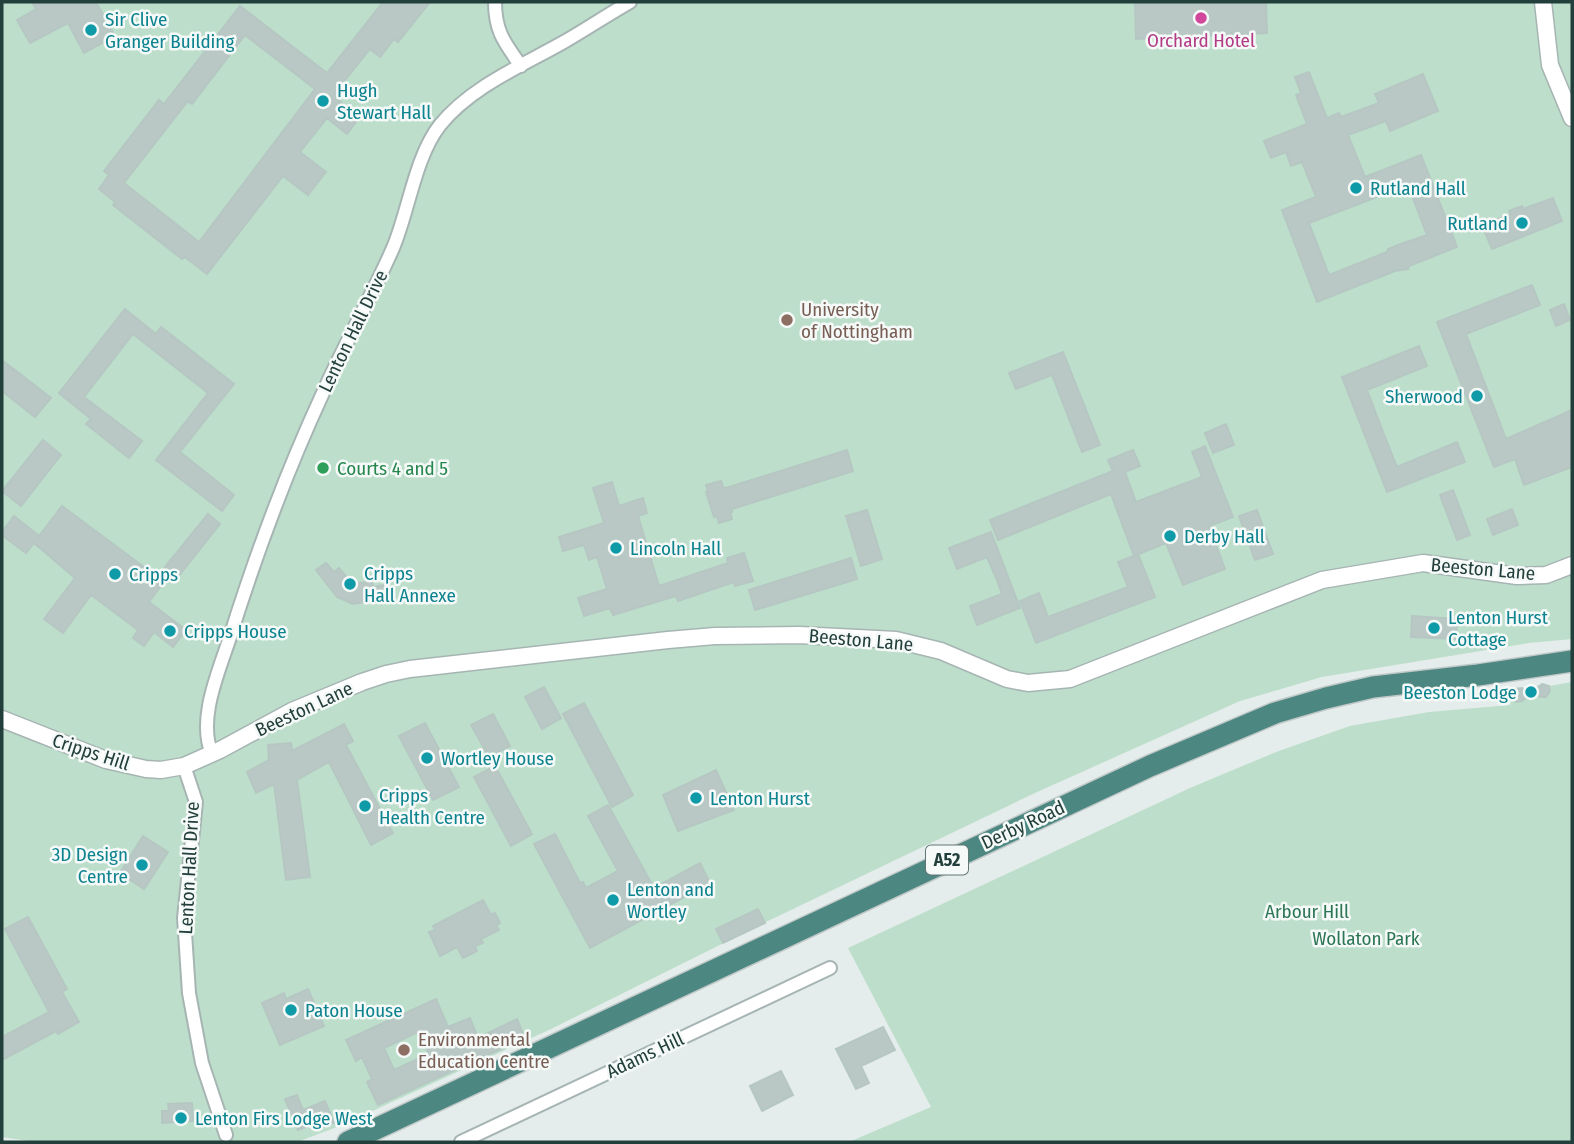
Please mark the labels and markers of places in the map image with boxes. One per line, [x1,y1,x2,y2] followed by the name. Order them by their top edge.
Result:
[105,8,234,53] place label: Sir Clive Granger Building
[1193,10,1209,26] marker: Orchard Hotel
[83,22,99,38] marker: Sir Clive Granger Building
[1147,29,1255,52] place label: Orchard Hotel
[337,79,431,124] place label: Hugh Stewart Hall
[315,93,331,109] marker: Hugh Stewart Hall
[1370,177,1466,200] place label: Rutland Hall
[1348,180,1364,196] marker: Rutland Hall
[1447,212,1508,235] place label: Rutland
[1514,215,1530,231] marker: Rutland
[801,298,913,343] place label: University of Nottingham
[779,312,795,328] marker: University of Nottingham
[1385,385,1463,408] place label: Sherwood
[1469,388,1485,404] marker: Sherwood
[337,457,448,480] place label: Courts 4 and 5
[315,460,331,476] marker: Courts 4 and 5
[1184,525,1265,548] place label: Derby Hall
[1162,528,1178,544] marker: Derby Hall
[630,537,721,560] place label: Lincoln Hall
[608,540,624,556] marker: Lincoln Hall
[364,562,456,607] place label: Cripps Hall Annexe
[129,563,178,586] place label: Cripps
[107,566,123,582] marker: Cripps
[342,576,358,592] marker: Cripps Hall Annexe
[1448,606,1549,651] place label: Lenton Hurst Cottage
[184,620,287,643] place label: Cripps House
[1426,620,1442,636] marker: Lenton Hurst Cottage
[162,623,178,639] marker: Cripps House
[1403,681,1517,704] place label: Beeston Lodge
[1523,684,1539,700] marker: Beeston Lodge
[441,747,554,770] place label: Wortley House
[419,750,435,766] marker: Wortley House
[379,784,485,829] place label: Cripps Health Centre
[710,787,811,810] place label: Lenton Hurst
[688,790,704,806] marker: Lenton Hurst
[357,798,373,814] marker: Cripps Health Centre
[52,843,128,888] place label: 3D Design Centre
[134,857,150,873] marker: 3D Design Centre
[627,878,714,923] place label: Lenton and Wortley
[605,892,621,908] marker: Lenton and Wortley
[305,999,403,1022] place label: Paton House
[283,1002,299,1018] marker: Paton House
[418,1028,550,1073] place label: Environmental Education Centre
[396,1042,412,1058] marker: Environmental Education Centre
[195,1107,373,1130] place label: Lenton Firs Lodge West
[173,1110,189,1126] marker: Lenton Firs Lodge West

